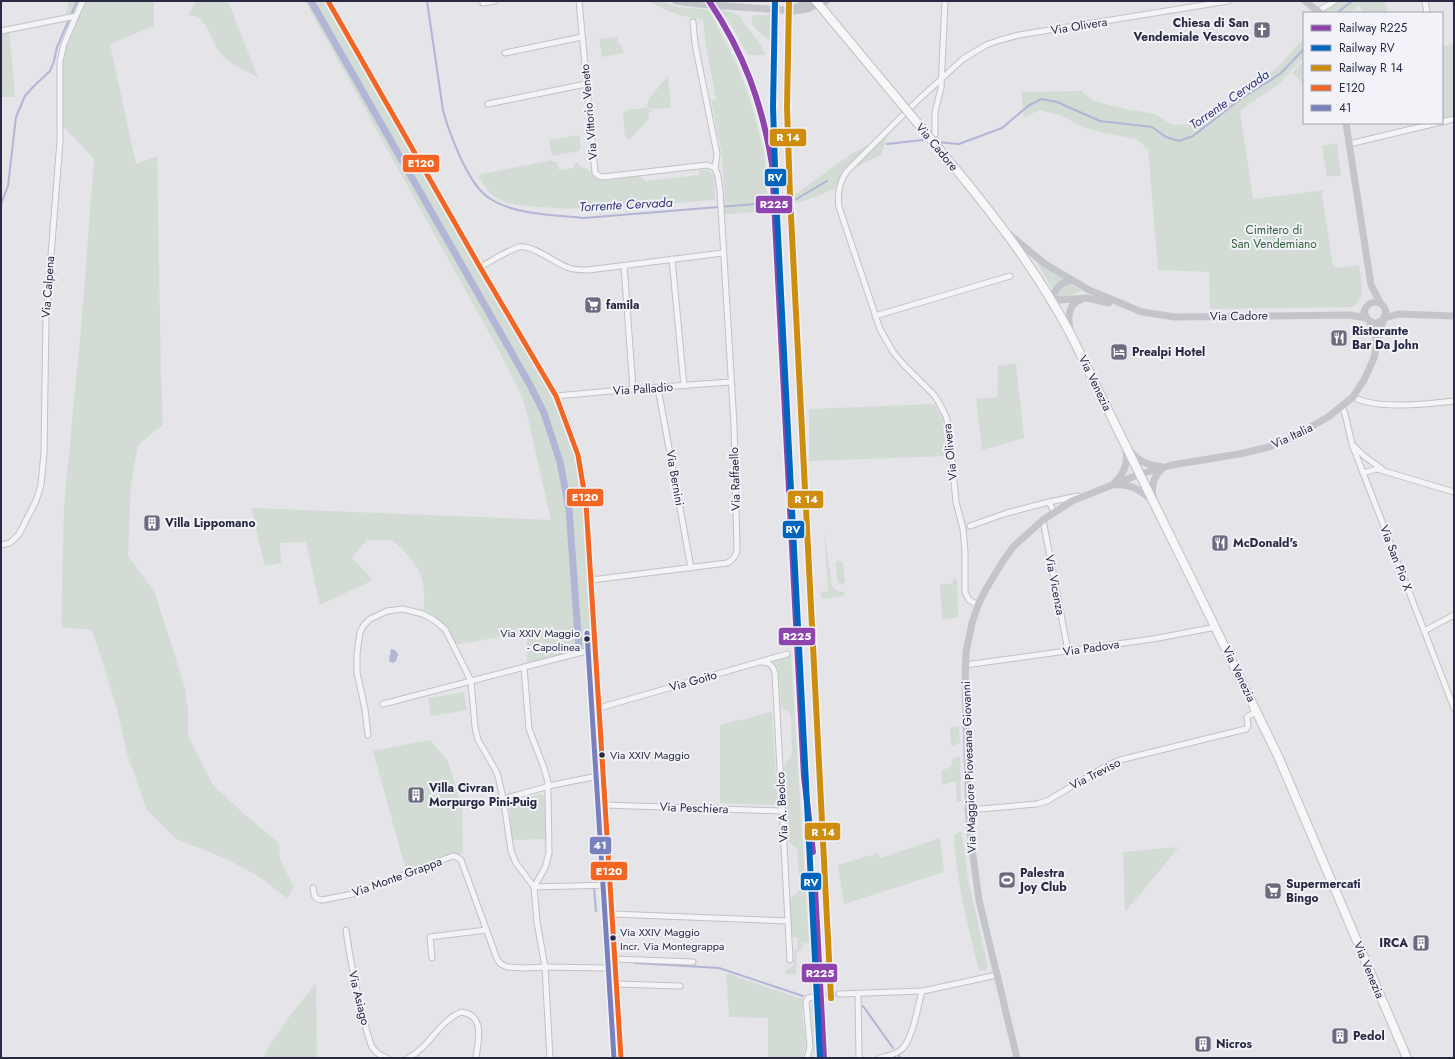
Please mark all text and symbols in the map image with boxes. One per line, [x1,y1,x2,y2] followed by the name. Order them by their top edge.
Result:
[1303,12,1443,124] legend
[1049,13,1109,39] street label: Via Olivera
[1132,14,1249,46] place label: Chiesa di San Vendemiale Vescovo
[1339,19,1408,37] text: Railway R225
[1252,20,1272,40] church icon: Chiesa di San Vendemiale Vescovo
[1339,39,1395,57] text: Railway RV
[1339,59,1403,77] text: Railway R 14
[576,63,602,161] street label: Via Vittorio Veneto
[1186,65,1273,134] water label: Torrente Cervada
[1339,79,1365,97] text: E120
[1339,99,1351,117] text: 41
[911,119,963,175] street label: Via Cadore
[769,128,807,147] line badge: R 14
[776,129,800,145] text: R 14
[402,154,440,173] line badge: E120
[408,155,434,171] text: E120
[764,168,787,187] line badge: RV
[767,169,784,185] text: RV
[579,193,673,216] water label: Torrente Cervada
[755,195,793,214] line badge: R225
[760,196,788,212] text: R225
[1231,221,1317,253] park label: Cimitero di San Vendemiano
[37,255,59,319] street label: Via Calpena
[583,295,603,315] supermarket icon: famila
[606,296,639,314] place label: famila
[1210,306,1268,326] street label: Via Cadore
[1352,322,1419,354] place label: Ristorante Bar Da John
[1329,328,1349,348] restaurant icon: Ristorante Bar Da John
[1109,342,1129,362] hotel icon: Prealpi Hotel
[1132,343,1205,361] place label: Prealpi Hotel
[1074,352,1116,414] street label: Via Venezia
[612,378,674,400] street label: Via Palladio
[1268,419,1316,453] street label: Via Italia
[938,423,962,481] street label: Via Olivera
[725,446,745,511] street label: Via Raffaello
[661,449,689,507] street label: Via Bernini
[566,488,604,507] line badge: E120
[572,489,598,505] text: E120
[787,490,824,509] line badge: R 14
[794,491,818,507] text: R 14
[142,513,162,533] building icon: Villa Lippomano
[164,514,256,532] place label: Villa Lippomano
[782,520,805,539] line badge: RV
[785,521,802,537] text: RV
[1375,522,1417,594] street label: Via San Pio X
[1210,533,1230,553] restaurant icon: McDonald's
[1233,534,1298,552] place label: McDonald's
[1040,553,1070,617] street label: Via Vicenza
[500,625,580,655] place label: Via XXIV Maggio - Capolinea
[778,627,816,646] line badge: R225
[783,628,811,644] text: R225
[582,634,592,644] marker: Via XXIV Maggio - Capolinea
[1062,635,1121,661] street label: Via Padova
[1218,643,1260,705] street label: Via Venezia
[667,665,719,696] street label: Via Goito
[957,681,981,853] street label: Via Maggiore Piovesana Giovanni
[610,747,690,763] place label: Via XXIV Maggio
[597,750,607,760] marker: Via XXIV Maggio
[1067,753,1124,794] street label: Via Treviso
[771,771,793,843] street label: Via A. Beolco
[428,779,537,811] place label: Villa Civran Morpurgo Pini-Puig
[406,785,426,805] building icon: Villa Civran Morpurgo Pini-Puig
[659,798,729,818] street label: Via Peschiera
[804,822,841,841] line badge: R 14
[811,824,835,840] text: R 14
[589,836,612,855] line badge: 41
[593,837,607,853] text: 41
[350,852,445,902] street label: Via Monte Grappa
[590,861,628,881] line badge: E120
[596,863,622,879] text: E120
[1018,864,1067,896] place label: Palestra Joy Club
[997,870,1017,890] sports icon: Palestra Joy Club
[800,872,822,891] line badge: RV
[803,874,820,890] text: RV
[1286,875,1361,907] place label: Supermercati Bingo
[1263,881,1283,901] supermarket icon: Supermercati Bingo
[620,924,724,954] place label: Via XXIV Maggio Incr. Via Montegrappa
[608,933,618,943] marker: Via XXIV Maggio Incr. Via Montegrappa
[1411,933,1431,953] building icon: IRCA
[1379,934,1408,952] place label: IRCA
[1349,939,1389,1001] street label: Via Venezia
[801,963,838,983] line badge: R225
[806,965,834,981] text: R225
[344,969,375,1028] street label: Via Asiago
[1330,1026,1350,1046] building icon: Pedol
[1353,1027,1385,1045] place label: Pedol
[1193,1034,1213,1054] building icon: Nicros
[1216,1035,1253,1053] place label: Nicros

